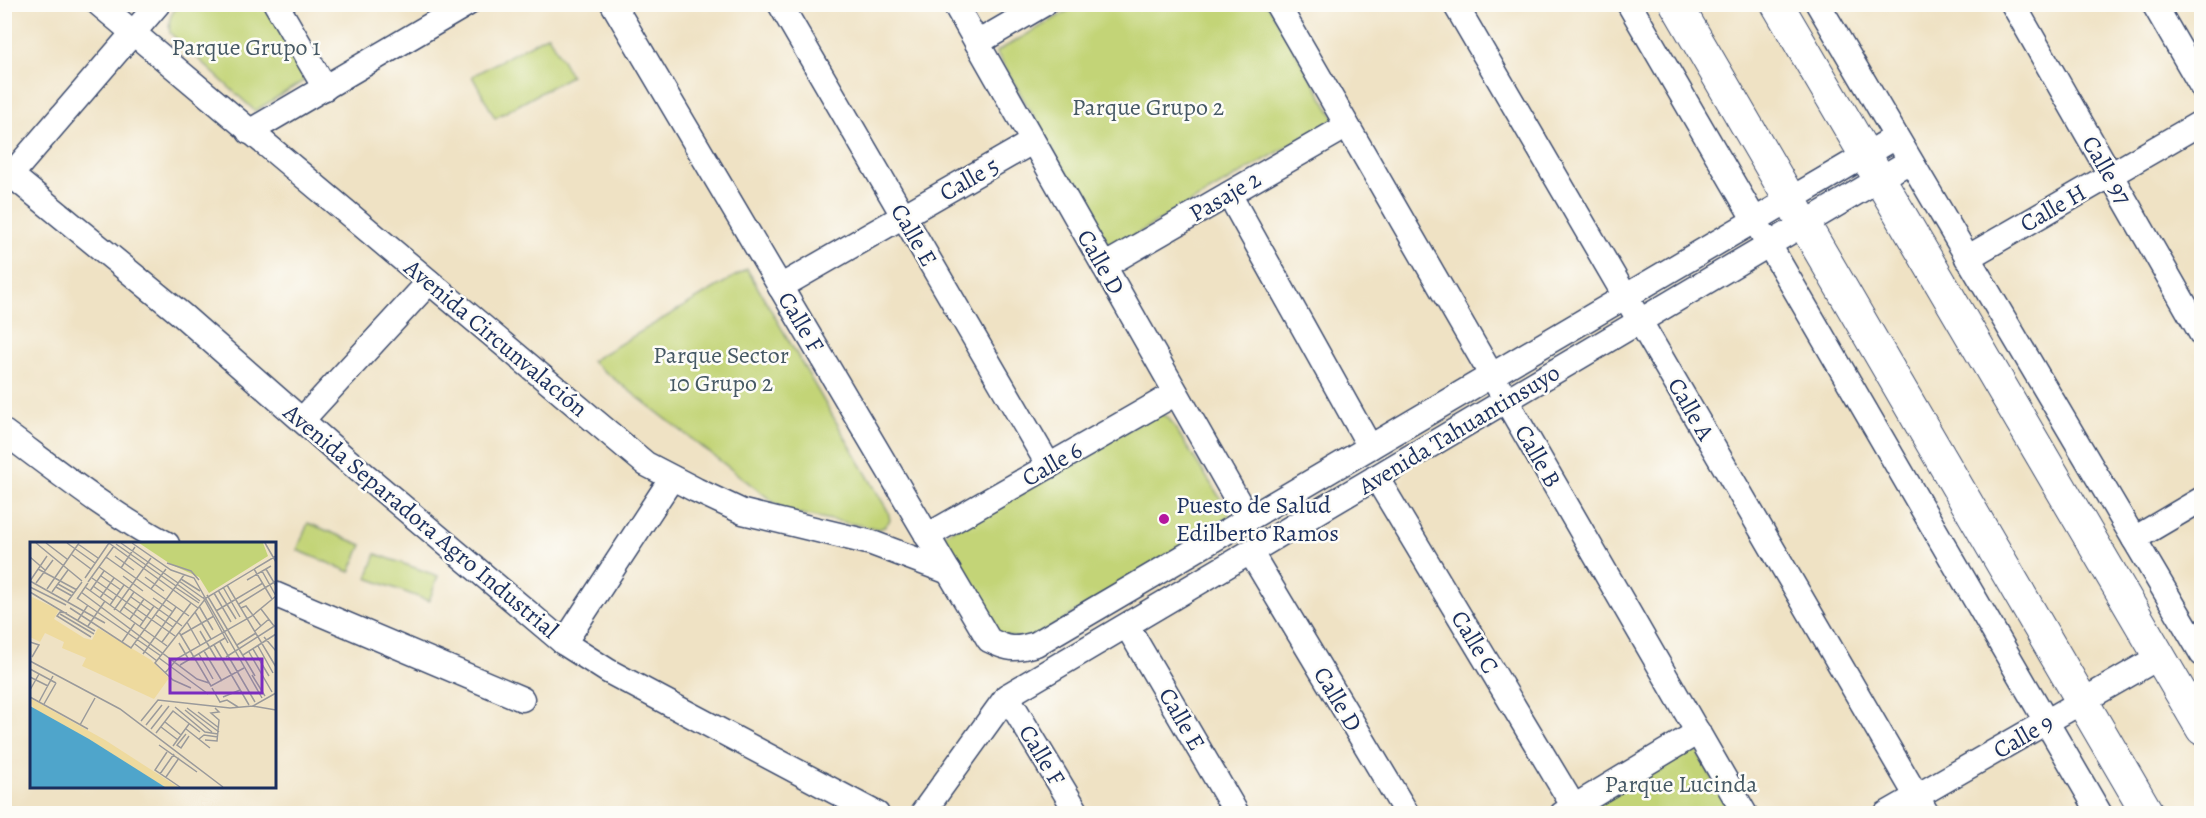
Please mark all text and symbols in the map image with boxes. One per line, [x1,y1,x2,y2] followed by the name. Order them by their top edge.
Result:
[171,31,321,63] park label: Parque Grupo 1
[1072,91,1224,123] park label: Parque Grupo 2
[2075,130,2140,211] street label: Calle 97
[933,149,1005,209] street label: Calle 5
[1183,163,1267,229] street label: Pasaje 2
[2014,176,2092,240] street label: Calle H
[883,198,945,272] street label: Calle E
[1070,224,1132,300] street label: Calle D
[397,251,594,424] street label: Avenida Circunvalación
[770,286,832,358] street label: Calle F
[653,339,789,399] park label: Parque Sector 10 Grupo 2
[1352,356,1566,502] street label: Avenida Tahuantinsuyo
[1660,372,1722,447] street label: Calle A
[276,396,565,646] street label: Avenida Separadora Agro Industrial
[1507,419,1569,493] street label: Calle B
[1016,434,1088,494] street label: Calle 6
[1176,489,1339,549] place label: Puesto de Salud Edilberto Ramos
[1157,512,1171,526] marker: Puesto de Salud Edilberto Ramos
[30,542,276,788] inset map
[1444,604,1506,680] street label: Calle C
[1306,661,1370,737] street label: Calle D
[1151,682,1213,756] street label: Calle E
[1987,706,2059,766] street label: Calle 9
[1011,719,1073,791] street label: Calle F
[1604,768,1758,800] park label: Parque Lucinda

